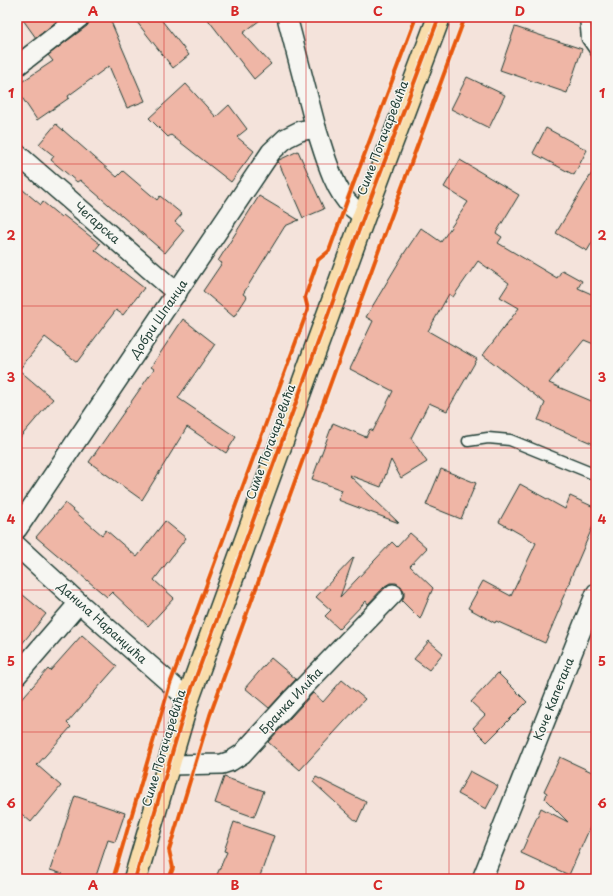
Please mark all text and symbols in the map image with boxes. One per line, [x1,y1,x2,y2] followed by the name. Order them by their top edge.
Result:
[88,1,98,20] text: A
[231,1,240,20] text: B
[373,1,383,20] text: C
[515,1,525,20] text: D
[352,77,412,198] street label: Симе Погачаревића
[8,83,14,102] text: 1
[599,83,605,102] text: 1
[71,197,125,248] street label: Чегарска
[6,225,16,244] text: 2
[597,225,607,244] text: 2
[125,275,192,362] street label: Добри Шпанца
[7,367,16,386] text: 3
[598,367,607,386] text: 3
[241,381,299,502] street label: Симе Погачаревића
[7,509,16,528] text: 4
[598,509,607,528] text: 4
[53,576,152,668] street label: Данила Наранџића
[7,651,15,670] text: 5
[598,651,606,670] text: 5
[528,654,578,743] street label: Коче Капетана
[255,663,326,738] street label: Бранка Илића
[137,686,190,809] street label: Симе Погачаревића
[6,793,16,812] text: 6
[597,793,607,812] text: 6
[88,875,98,894] text: A
[231,875,240,894] text: B
[373,875,383,894] text: C
[515,875,525,894] text: D

